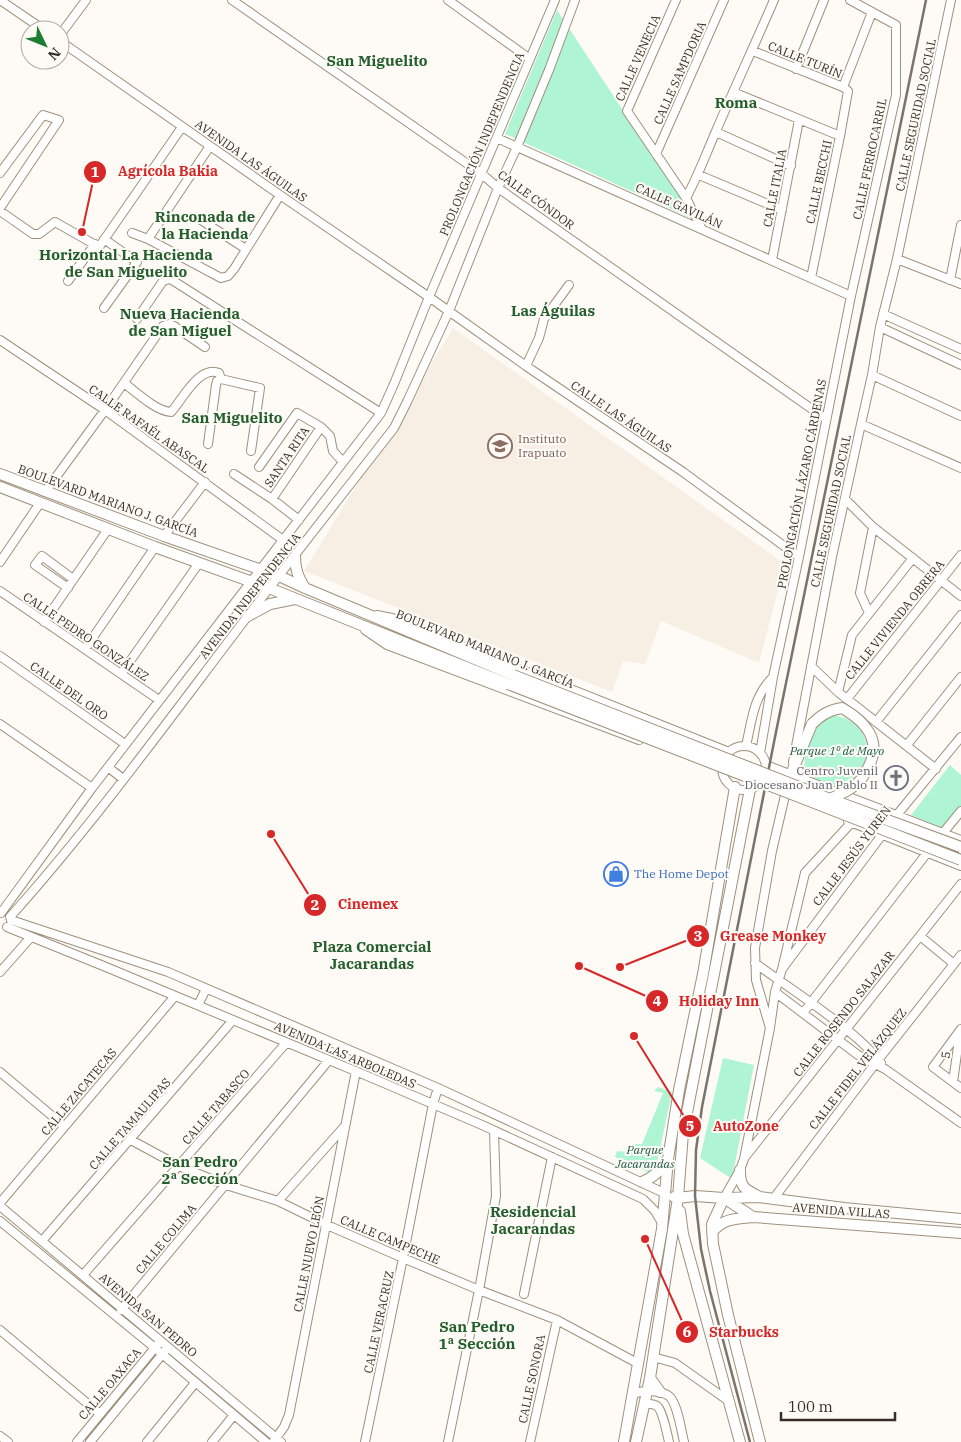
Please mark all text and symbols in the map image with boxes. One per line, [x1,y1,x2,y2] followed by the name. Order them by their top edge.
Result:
[612,11,664,104] street label: CALLE VENECIA
[650,18,709,127] street label: CALLE SAMPDORIA
[20,20,70,70] north arrow
[892,37,939,193] street label: CALLE SEGURIDAD SOCIAL
[766,38,845,81] street label: CALLE TURÍN
[44,44,65,64] text: N
[436,49,527,238] street label: PROLONGACIÓN INDEPENDENCIA
[326,51,428,70] district label: San Miguelito
[715,93,758,112] district label: Roma
[849,97,890,221] street label: CALLE FERROCARRIL
[192,116,310,205] street label: AVENIDA LAS ÁGUILAS
[802,139,835,225] street label: CALLE BECCHI
[760,147,790,228] street label: CALLE ITALIA
[83,157,228,186] callout: Agrícola Bakia
[90,162,100,181] text: 1
[118,162,218,180] text: Agrícola Bakia
[495,167,578,233] street label: CALLE CÓNDOR
[633,180,725,231] street label: CALLE GAVILÁN
[155,207,255,243] district label: Rinconada de la Hacienda
[39,245,213,281] district label: Horizontal La Hacienda de San Miguelito
[511,301,595,320] district label: Las Águilas
[120,304,241,340] district label: Nueva Hacienda de San Miguel
[568,377,674,456] street label: CALLE LAS ÁGUILAS
[774,378,829,590] street label: PROLONGACIÓN LÁZARO CÁRDENAS
[86,381,213,476] street label: CALLE RAFAÉL ABASCAL
[181,408,283,427] district label: San Miguelito
[261,423,313,490] street label: SANTA RITA
[518,431,567,460] place label: Instituto Irapuato
[487,433,513,459] school or university icon: Instituto Irapuato
[807,433,854,589] street label: CALLE SEGURIDAD SOCIAL
[16,461,201,540] street label: BOULEVARD MARIANO J. GARCÍA
[196,529,304,662] street label: AVENIDA INDEPENDENCIA
[842,556,948,683] street label: CALLE VIVIENDA OBRERA
[20,589,152,684] street label: CALLE PEDRO GONZÁLEZ
[394,606,577,691] street label: BOULEVARD MARIANO J. GARCÍA
[27,658,111,723] street label: CALLE DEL ORO
[789,743,884,758] park label: Parque 1º de Mayo
[744,763,878,792] place label: Centro Juvenil Diocesano Juan Pablo II
[883,765,909,791] church icon: Centro Juvenil Diocesano Juan Pablo II
[809,803,894,909] street label: CALLE JESÚS YUREN
[603,861,629,887] shop icon: The Home Depot
[634,866,729,881] place label: The Home Depot
[303,890,408,919] callout: Cinemex
[310,895,320,914] text: 2
[338,895,399,913] text: Cinemex
[685,921,836,950] callout: Grease Monkey
[693,926,703,945] text: 3
[720,927,826,945] text: Grease Monkey
[313,937,432,973] district label: Plaza Comercial Jacarandas
[790,948,897,1080] street label: CALLE ROSENDO SALAZAR
[644,986,770,1015] callout: Holiday Inn
[652,991,662,1010] text: 4
[679,992,759,1010] text: Holiday Inn
[806,1005,910,1132] street label: CALLE FIDEL VELÁZQUEZ
[272,1018,418,1091] street label: AVENIDA LAS ARBOLEDAS
[38,1045,120,1139] street label: CALLE ZACATECAS
[938,1050,953,1059] street label: 5
[179,1066,253,1148] street label: CALLE TABASCO
[86,1075,174,1173] street label: CALLE TAMAULIPAS
[678,1111,789,1140] callout: AutoZone
[685,1116,695,1135] text: 5
[713,1117,779,1135] text: AutoZone
[614,1142,675,1171] park label: Parque Jacarandas
[162,1152,239,1188] district label: San Pedro 2ª Sección
[290,1194,327,1313] street label: CALLE NUEVO LEÓN
[132,1200,200,1277] street label: CALLE COLIMA
[792,1200,890,1221] street label: AVENIDA VILLAS
[490,1202,576,1238] district label: Residencial Jacarandas
[338,1212,442,1267] street label: CALLE CAMPECHE
[96,1269,200,1360] street label: AVENIDA SAN PEDRO
[360,1269,397,1375] street label: CALLE VERACRUZ
[439,1317,516,1353] district label: San Pedro 1ª Sección
[674,1317,789,1346] callout: Starbucks
[682,1322,692,1341] text: 6
[709,1323,779,1341] text: Starbucks
[515,1332,548,1425] street label: CALLE SONORA
[75,1344,145,1423] street label: CALLE OAXACA
[781,1390,895,1422] scale bar
[788,1397,833,1416] text: 100 m

